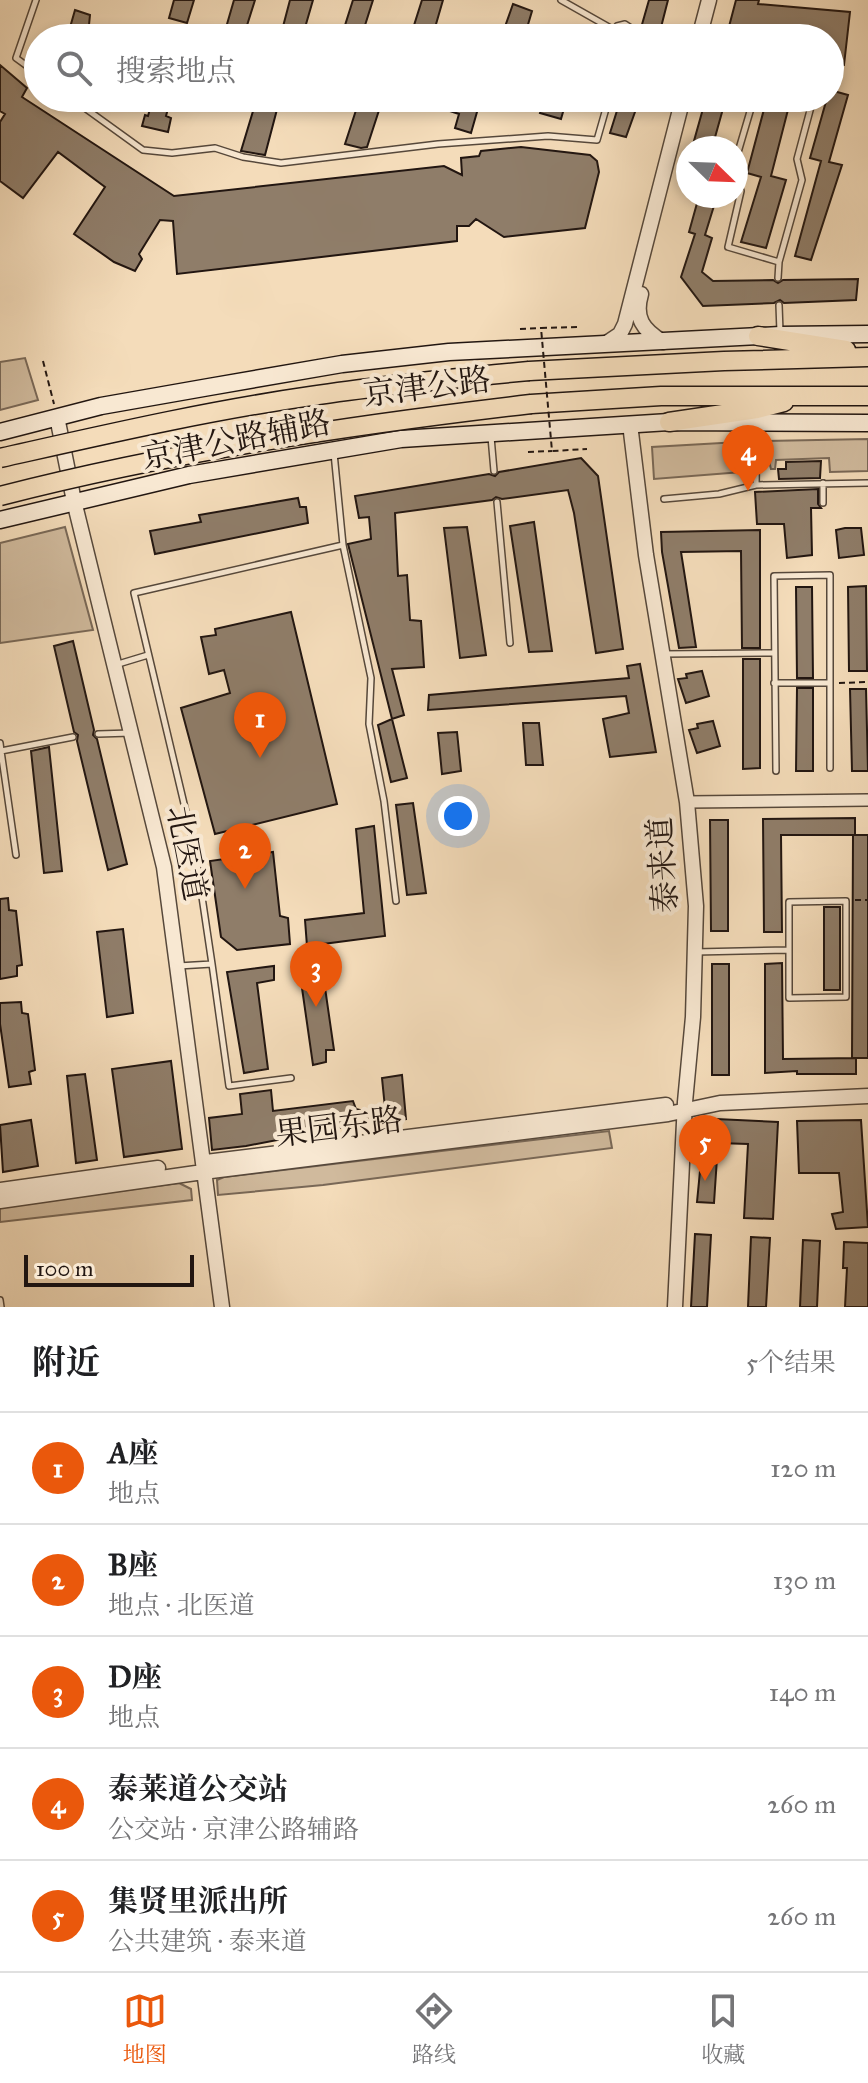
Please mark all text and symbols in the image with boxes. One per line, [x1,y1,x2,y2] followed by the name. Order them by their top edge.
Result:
[24,24,844,112] search box
[52,46,96,90] icon: search
[116,53,236,89] text: 搜索地点
[676,136,748,208] north arrow
[361,360,493,414] street label: 京津公路
[138,403,334,477] street label: 京津公路辅路
[722,425,774,491] pin: 4
[234,692,286,758] pin: 1
[438,796,478,836] your location
[159,802,215,904] street label: 北医道
[640,816,686,914] street label: 泰来道
[219,823,271,889] pin: 2
[290,941,342,1007] pin: 3
[273,1100,405,1154] street label: 果园东路
[679,1115,731,1181] pin: 5
[24,1251,194,1287] scale bar
[36,1255,93,1282] text: 100 m
[32,1342,100,1383] text: 附近
[746,1346,836,1378] text: 5个结果
[108,1435,158,1471] text: A座
[53,1452,63,1484] text: 1
[770,1452,836,1484] text: 120 m
[108,1477,160,1509] text: 地点
[108,1547,158,1583] text: B座
[52,1564,64,1596] text: 2
[773,1564,836,1596] text: 130 m
[108,1589,255,1621] text: 地点 · 北医道
[108,1659,162,1695] text: D座
[53,1676,63,1708] text: 3
[769,1676,836,1708] text: 140 m
[108,1701,160,1733] text: 地点
[108,1771,288,1807] text: 泰莱道公交站
[51,1788,65,1820] text: 4
[767,1788,836,1820] text: 260 m
[108,1813,359,1845] text: 公交站 · 京津公路辅路
[108,1883,288,1919] text: 集贤里派出所
[52,1900,64,1932] text: 5
[767,1900,836,1932] text: 260 m
[108,1925,307,1957] text: 公共建筑 · 泰来道
[123,1989,167,2068] tab: 地图
[412,1989,456,2068] tab: 路线
[701,1989,745,2068] tab: 收藏

